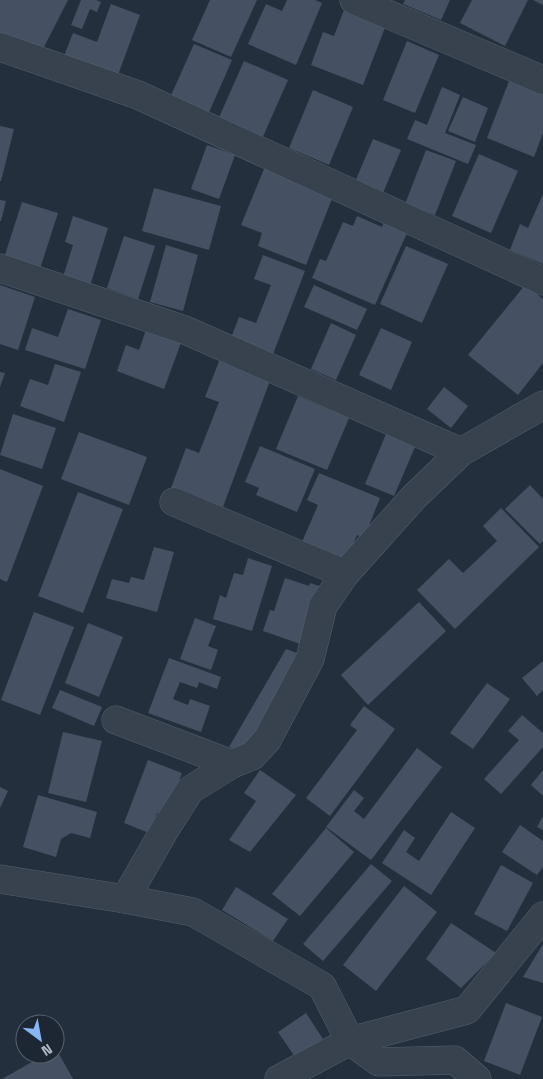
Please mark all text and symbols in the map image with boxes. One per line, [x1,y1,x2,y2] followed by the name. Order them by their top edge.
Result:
[15,1014,65,1064] north arrow
[38,1040,56,1060] text: N

